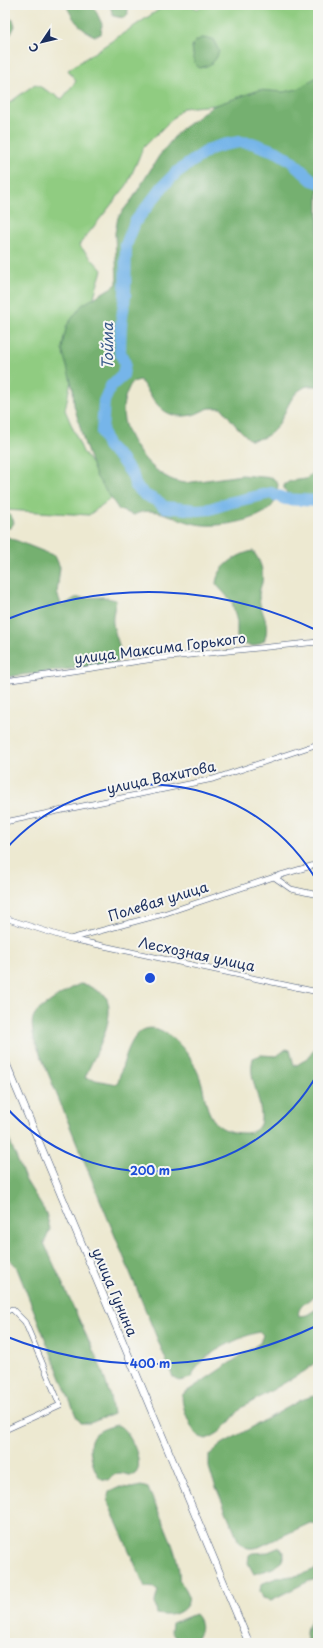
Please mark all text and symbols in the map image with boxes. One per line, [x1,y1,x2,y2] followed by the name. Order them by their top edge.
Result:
[22,22,62,62] north arrow
[24,40,43,56] text: С
[95,322,118,369] water label: Тойма
[73,627,247,669] street label: улица Максима Горького
[105,755,218,799] street label: улица Вахитова
[105,876,211,926] street label: Полевая улица
[137,931,257,977] street label: Лесхозная улица
[143,971,157,985] centre of rings
[130,1161,170,1179] text: 200 m
[87,1245,143,1340] street label: улица Гунина
[130,1354,170,1372] text: 400 m

